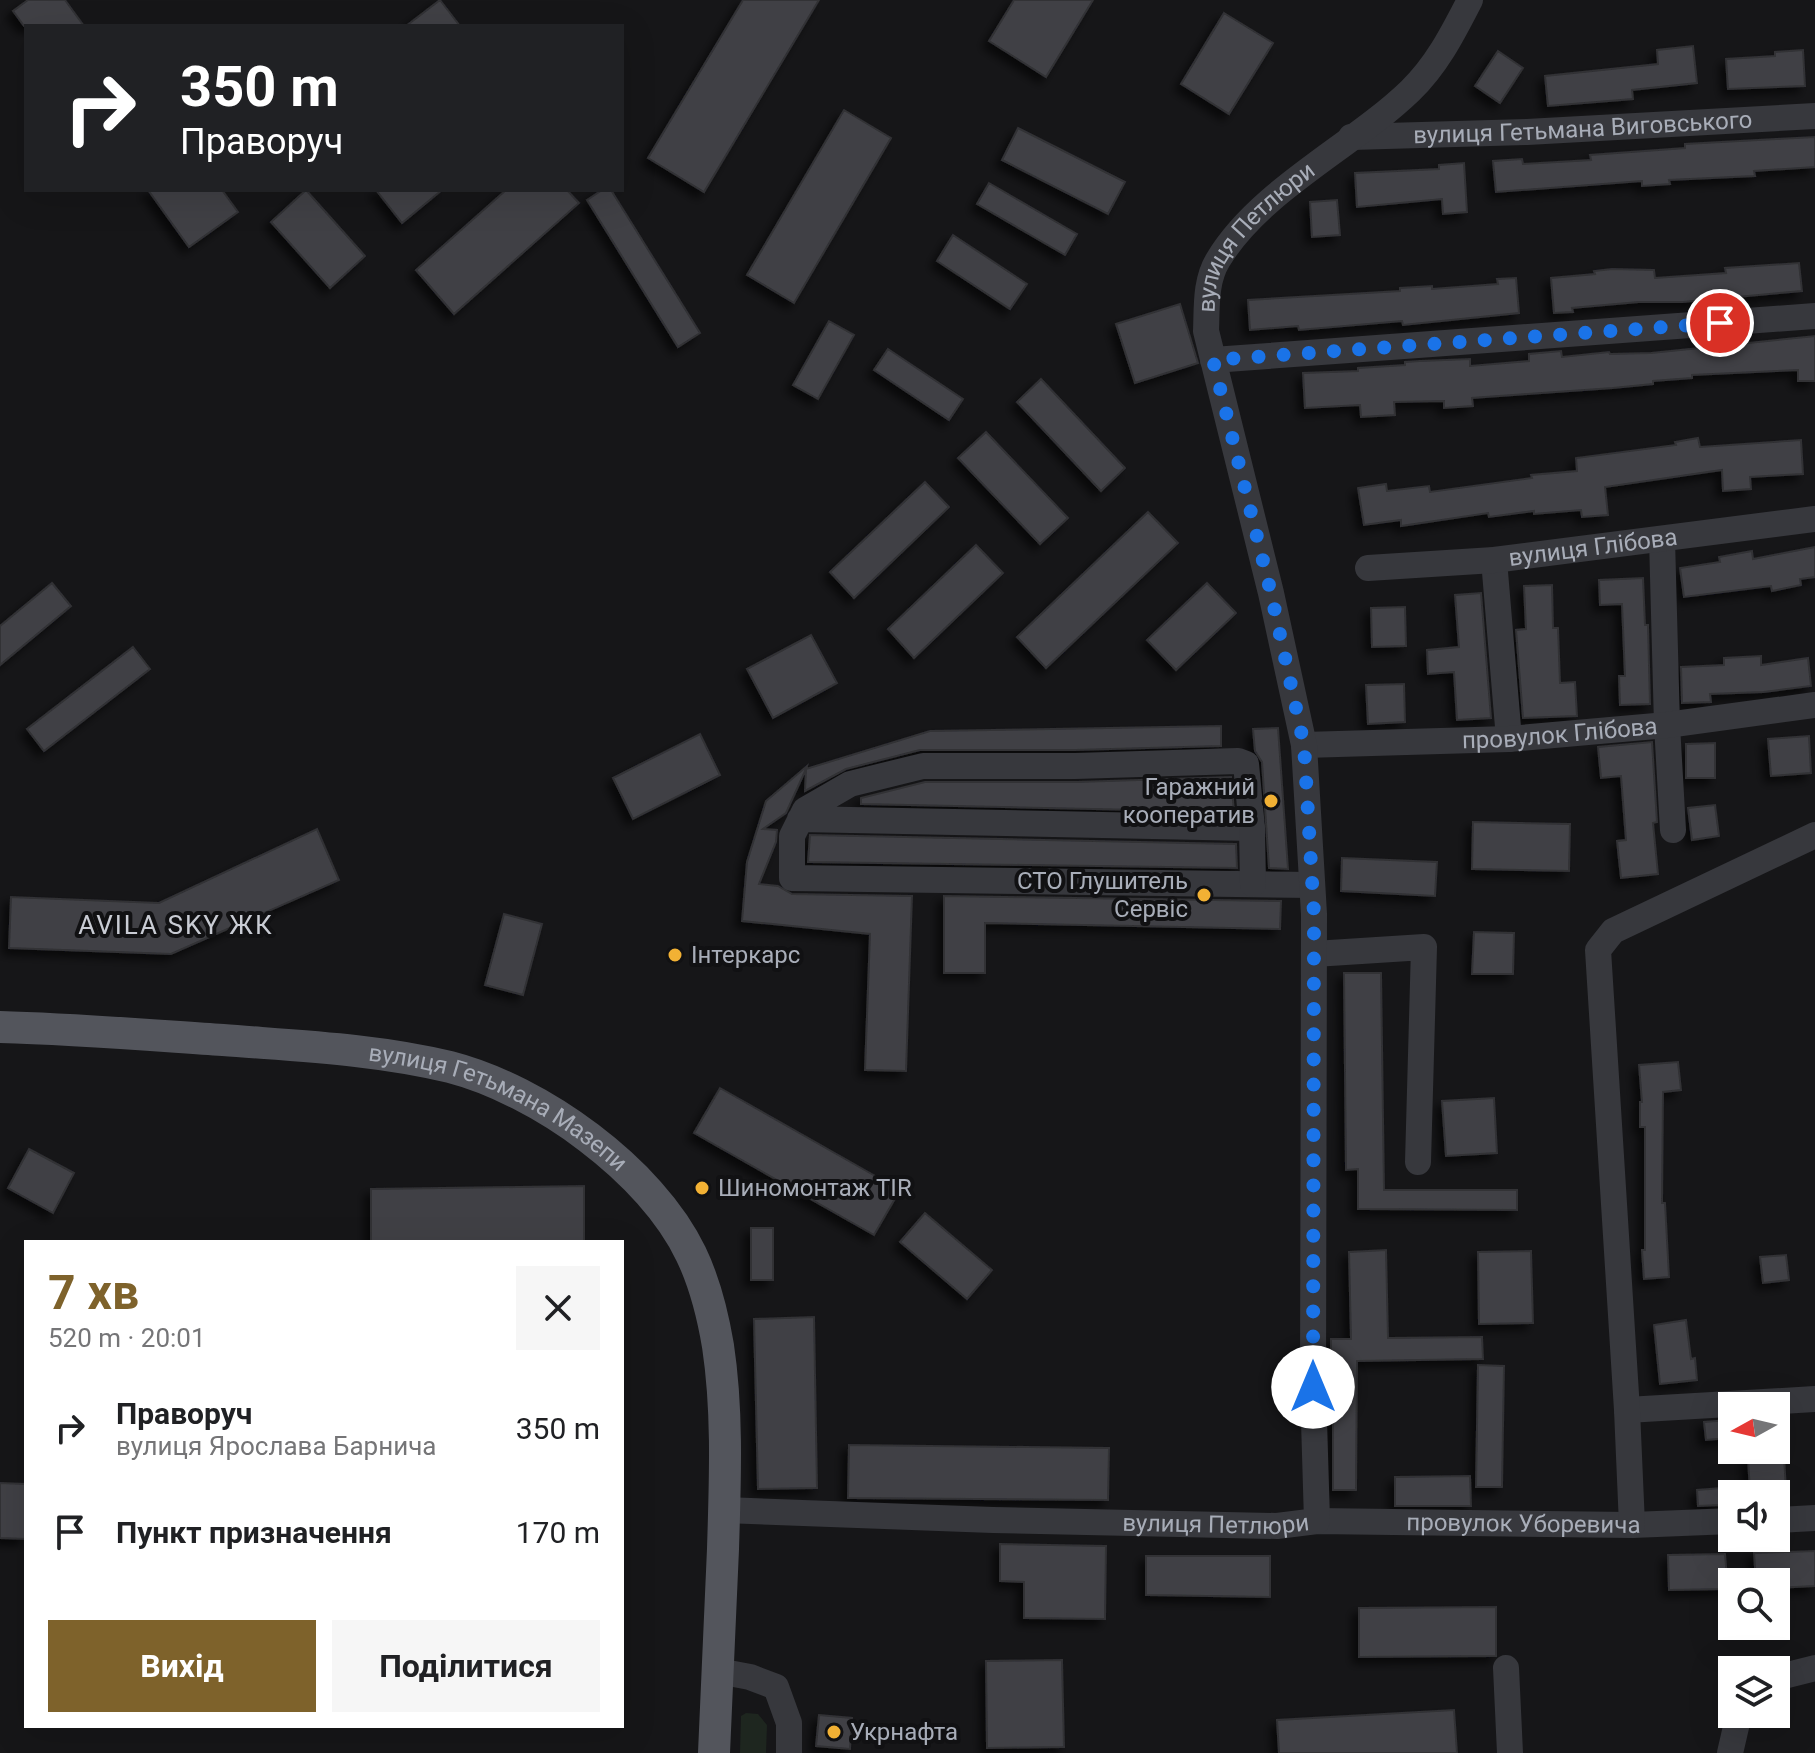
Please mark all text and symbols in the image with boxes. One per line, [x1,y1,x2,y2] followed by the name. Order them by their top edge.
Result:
[180,54,339,120] text: 350 m
[48,56,152,160] icon: right
[1413,106,1753,149] street label: вулиця Гетьмана Виговського
[180,121,343,163] text: Праворуч
[1192,156,1320,313] street label: вулиця Петлюри
[1686,289,1754,357] pin
[1698,301,1742,345] icon: arrive
[1507,523,1679,572] street label: вулиця Глібова
[1462,712,1659,754] street label: провулок Глібова
[1123,773,1255,829] place label: Гаражний кооператив
[1262,792,1280,810] marker: Гаражний кооператив
[1017,867,1188,923] place label: СТО Глушитель Сервіс
[1195,886,1213,904] marker: СТО Глушитель Сервіс
[78,910,274,940] district label: AVILA SKY ЖК
[691,941,800,969] place label: Інтеркарс
[666,946,684,964] marker: Інтеркарс
[367,1039,633,1177] street label: вулиця Гетьмана Мазепи
[718,1174,912,1202] place label: Шиномонтаж TIR
[693,1179,711,1197] marker: Шиномонтаж TIR
[48,1264,139,1321] text: 7 хв
[516,1266,600,1350] button: close
[48,1323,206,1353] text: 520 m · 20:01
[1271,1345,1355,1429] position arrow
[1718,1392,1790,1464] north arrow
[1718,1392,1790,1728] map controls
[116,1396,252,1431] text: Праворуч
[48,1406,92,1450] icon: right
[516,1411,600,1446] text: 350 m
[116,1431,436,1461] text: вулиця Ярослава Барнича
[1718,1480,1790,1552] button: sound
[1122,1508,1311,1540] street label: вулиця Петлюри
[1406,1508,1641,1539] street label: провулок Уборевича
[48,1510,92,1554] icon: arrive
[116,1515,392,1550] text: Пункт призначення
[516,1515,600,1550] text: 170 m
[1718,1568,1790,1640] button: search
[48,1620,316,1712] button: Вихід
[332,1620,600,1712] button: Поділитися
[1718,1656,1790,1728] button: layers
[850,1718,958,1746] place label: Укрнафта
[825,1723,843,1741] marker: Укрнафта

